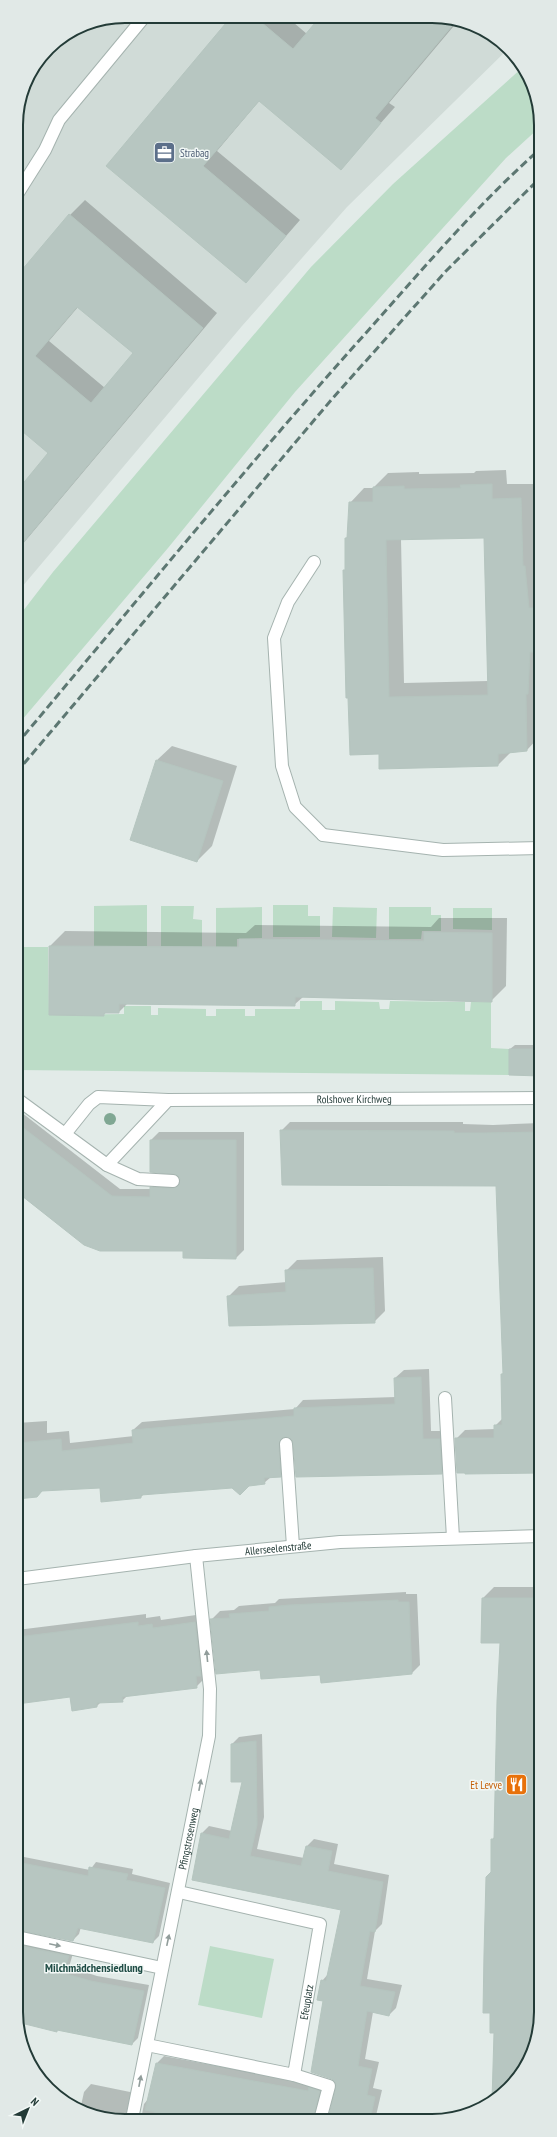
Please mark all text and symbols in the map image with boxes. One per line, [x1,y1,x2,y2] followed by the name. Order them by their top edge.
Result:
[152,140,178,166] office icon: Strabag
[180,146,209,160] place label: Strabag
[317,1092,392,1106] street label: Rolshover Kirchweg
[244,1538,312,1558] street label: Allerseelenstraße
[203,1650,210,1662] one-way arrow
[504,1772,530,1798] restaurant icon: Et Levve
[470,1778,502,1792] place label: Et Levve
[197,1779,203,1791] one-way arrow
[175,1806,201,1871] street label: Pfingstrosenweg
[166,1933,172,1946] one-way arrow
[49,1943,61,1949] one-way arrow
[45,1960,143,1975] district label: Milchmädchensiedlung
[297,1983,316,2021] street label: Efeuplatz
[137,2075,143,2087] one-way arrow
[8,2089,48,2129] north arrow
[28,2095,42,2109] text: N

